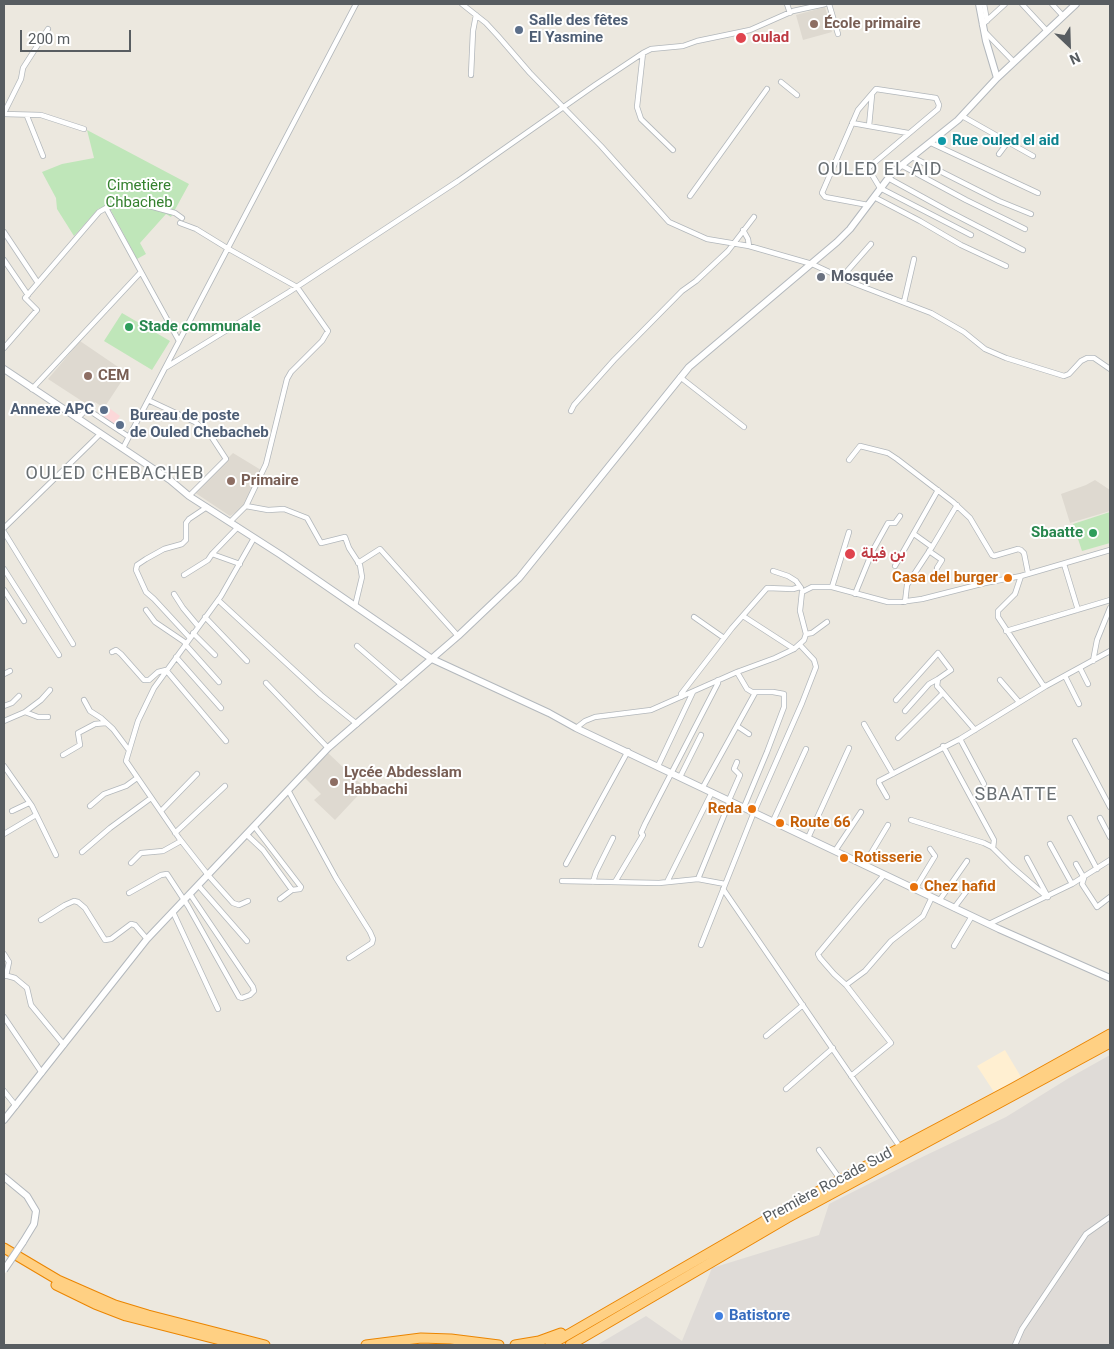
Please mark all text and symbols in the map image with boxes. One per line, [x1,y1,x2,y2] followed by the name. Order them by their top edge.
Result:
[529,12,628,47] place label: Salle des fêtes El Yasmine
[824,15,921,33] place label: École primaire
[808,18,820,30] marker: École primaire
[22,20,134,52] scale bar
[1044,20,1094,70] north arrow
[513,24,525,36] marker: Salle des fêtes El Yasmine
[752,29,789,47] place label: oulad
[28,30,70,48] text: 200 m
[734,31,748,45] marker: oulad
[1067,49,1083,68] text: N
[952,132,1059,150] place label: Rue ouled el aid
[936,135,948,147] marker: Rue ouled el aid
[816,159,944,181] district label: OULED EL AID
[105,177,173,212] park label: Cimetière Chbacheb
[831,268,893,286] place label: Mosquée
[815,271,827,283] marker: Mosquée
[139,318,261,336] place label: Stade communale
[123,321,135,333] marker: Stade communale
[98,367,129,385] place label: CEM
[82,370,94,382] marker: CEM
[10,401,94,419] place label: Annexe APC
[98,404,110,416] marker: Annexe APC
[130,407,269,442] place label: Bureau de poste de Ouled Chebacheb
[114,419,126,431] marker: Bureau de poste de Ouled Chebacheb
[24,463,206,485] district label: OULED CHEBACHEB
[241,472,299,490] place label: Primaire
[225,475,237,487] marker: Primaire
[1031,524,1083,542] place label: Sbaatte
[1087,527,1099,539] marker: Sbaatte
[861,545,905,563] place label: بن فيلة
[843,547,857,561] marker: بن فيلة
[892,569,998,587] place label: Casa del burger
[1002,572,1014,584] marker: Casa del burger
[344,764,462,799] place label: Lycée Abdesslam Habbachi
[328,776,340,788] marker: Lycée Abdesslam Habbachi
[974,784,1058,806] district label: SBAATTE
[708,800,742,818] place label: Reda
[746,803,758,815] marker: Reda
[790,814,851,832] place label: Route 66
[774,817,786,829] marker: Route 66
[854,849,922,867] place label: Rotisserie
[838,852,850,864] marker: Rotisserie
[924,878,996,896] place label: Chez hafid
[908,881,920,893] marker: Chez hafid
[761,1144,895,1228] street label: Première Rocade Sud
[729,1307,790,1325] place label: Batistore
[713,1310,725,1322] marker: Batistore

